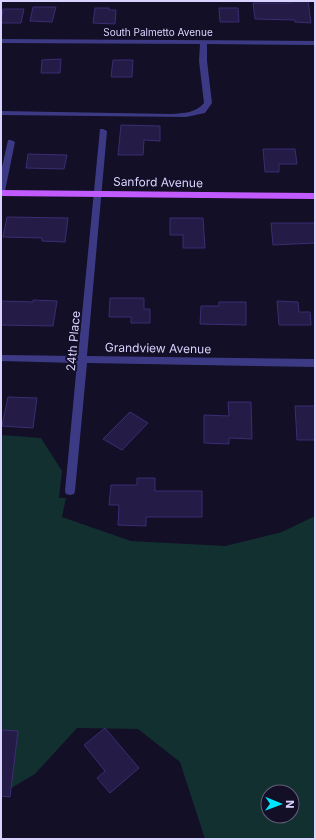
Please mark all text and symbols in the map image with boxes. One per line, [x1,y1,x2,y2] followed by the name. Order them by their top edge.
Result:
[103,26,213,38] street label: South Palmetto Avenue
[113,174,203,190] street label: Sanford Avenue
[63,310,83,372] street label: 24th Place
[105,340,211,356] street label: Grandview Avenue
[260,784,300,824] north arrow
[283,800,297,808] text: N

